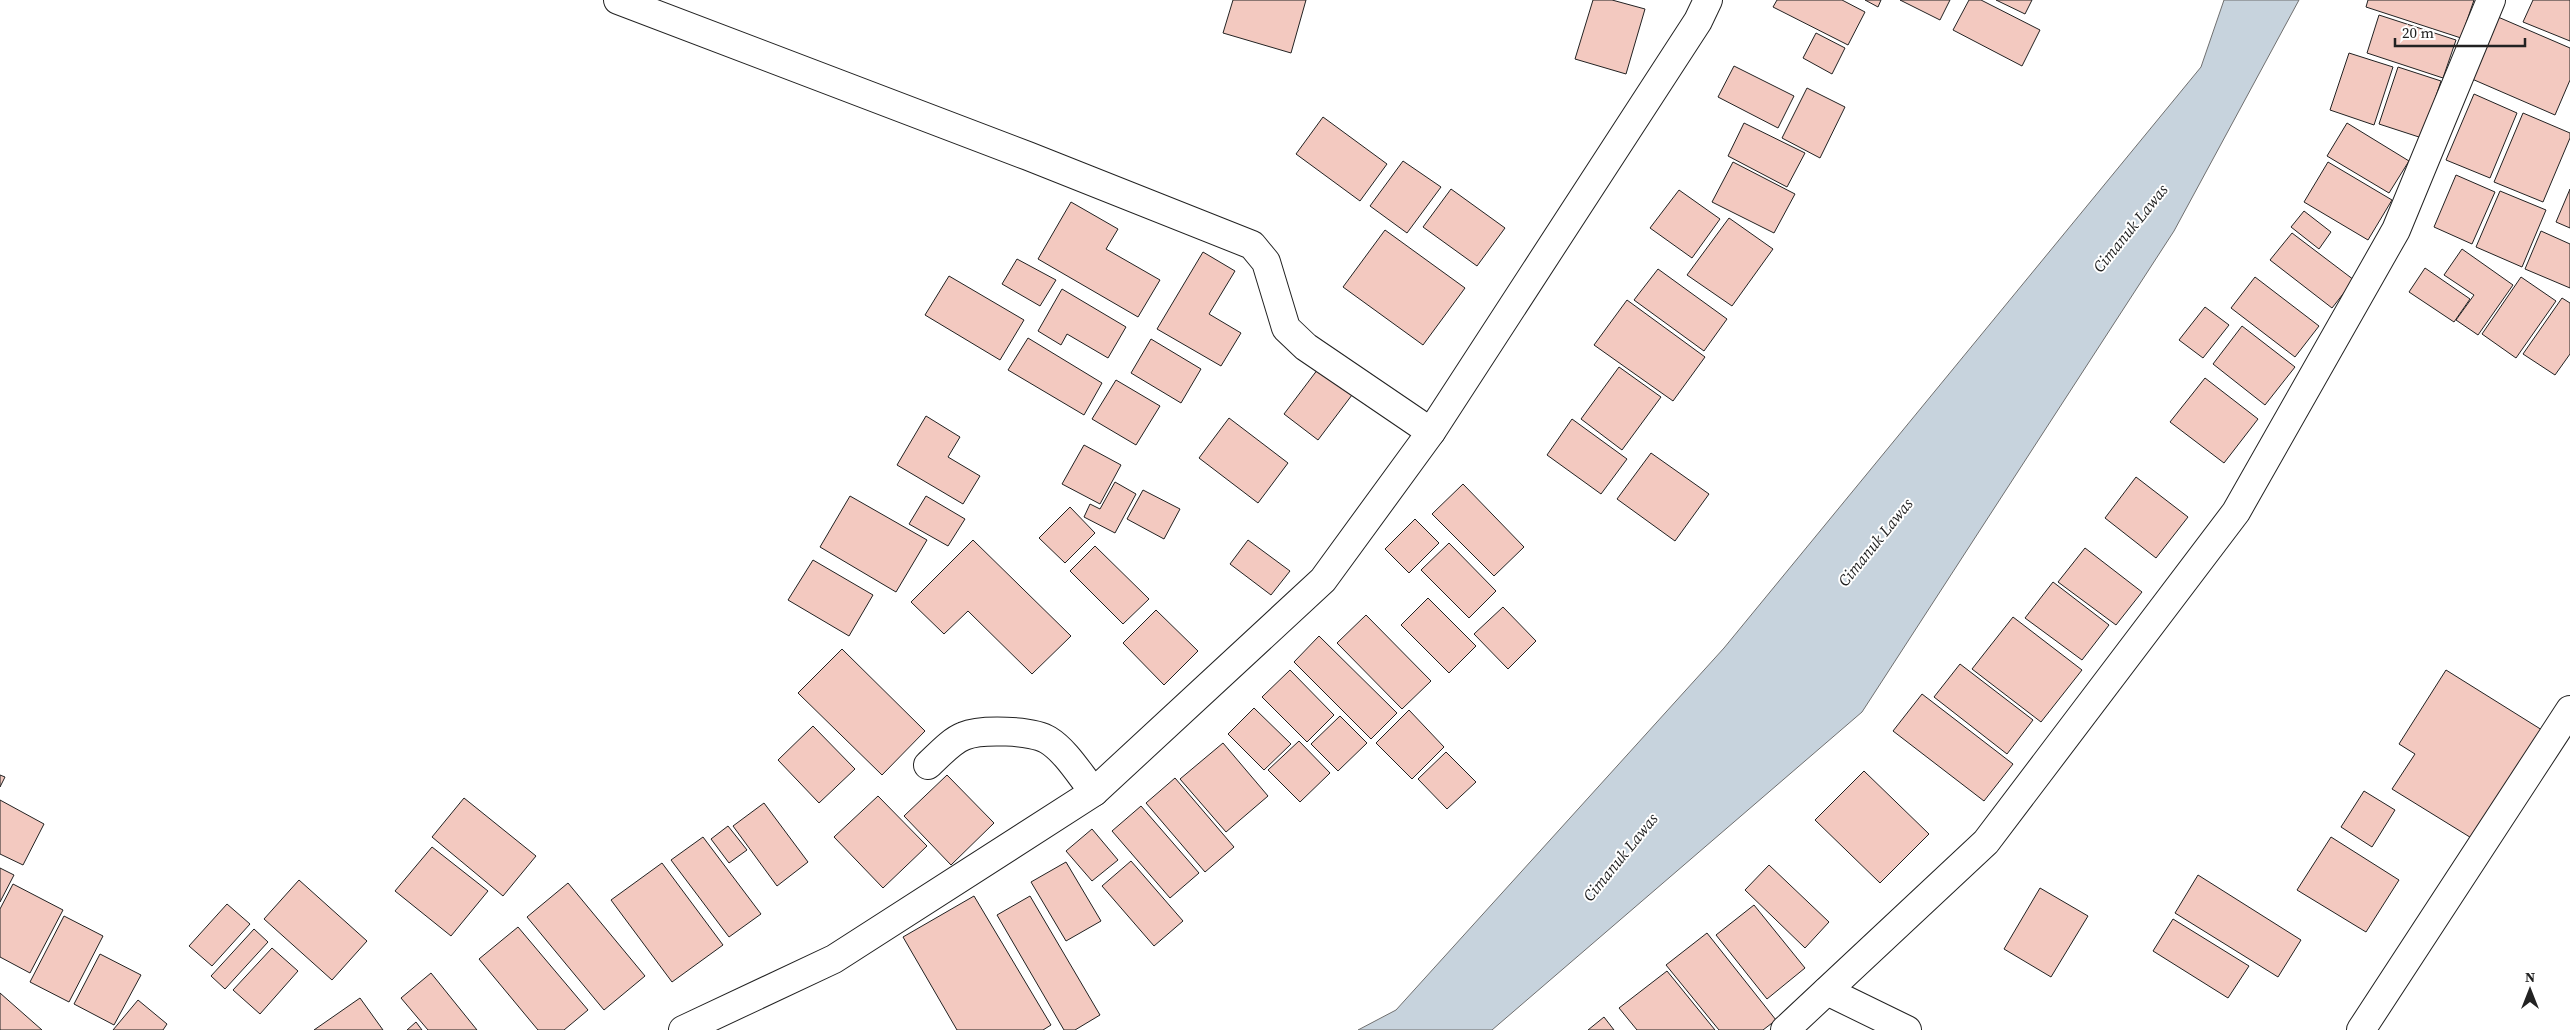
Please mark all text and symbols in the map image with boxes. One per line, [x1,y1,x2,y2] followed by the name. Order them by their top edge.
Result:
[2395,15,2525,47] scale bar
[2402,22,2434,43] text: 20 m
[2088,179,2173,277] water label: Cimanuk Lawas
[1833,493,1918,591] water label: Cimanuk Lawas
[1578,808,1663,906] water label: Cimanuk Lawas
[2505,965,2555,1015] north arrow
[2525,967,2535,987] text: N

